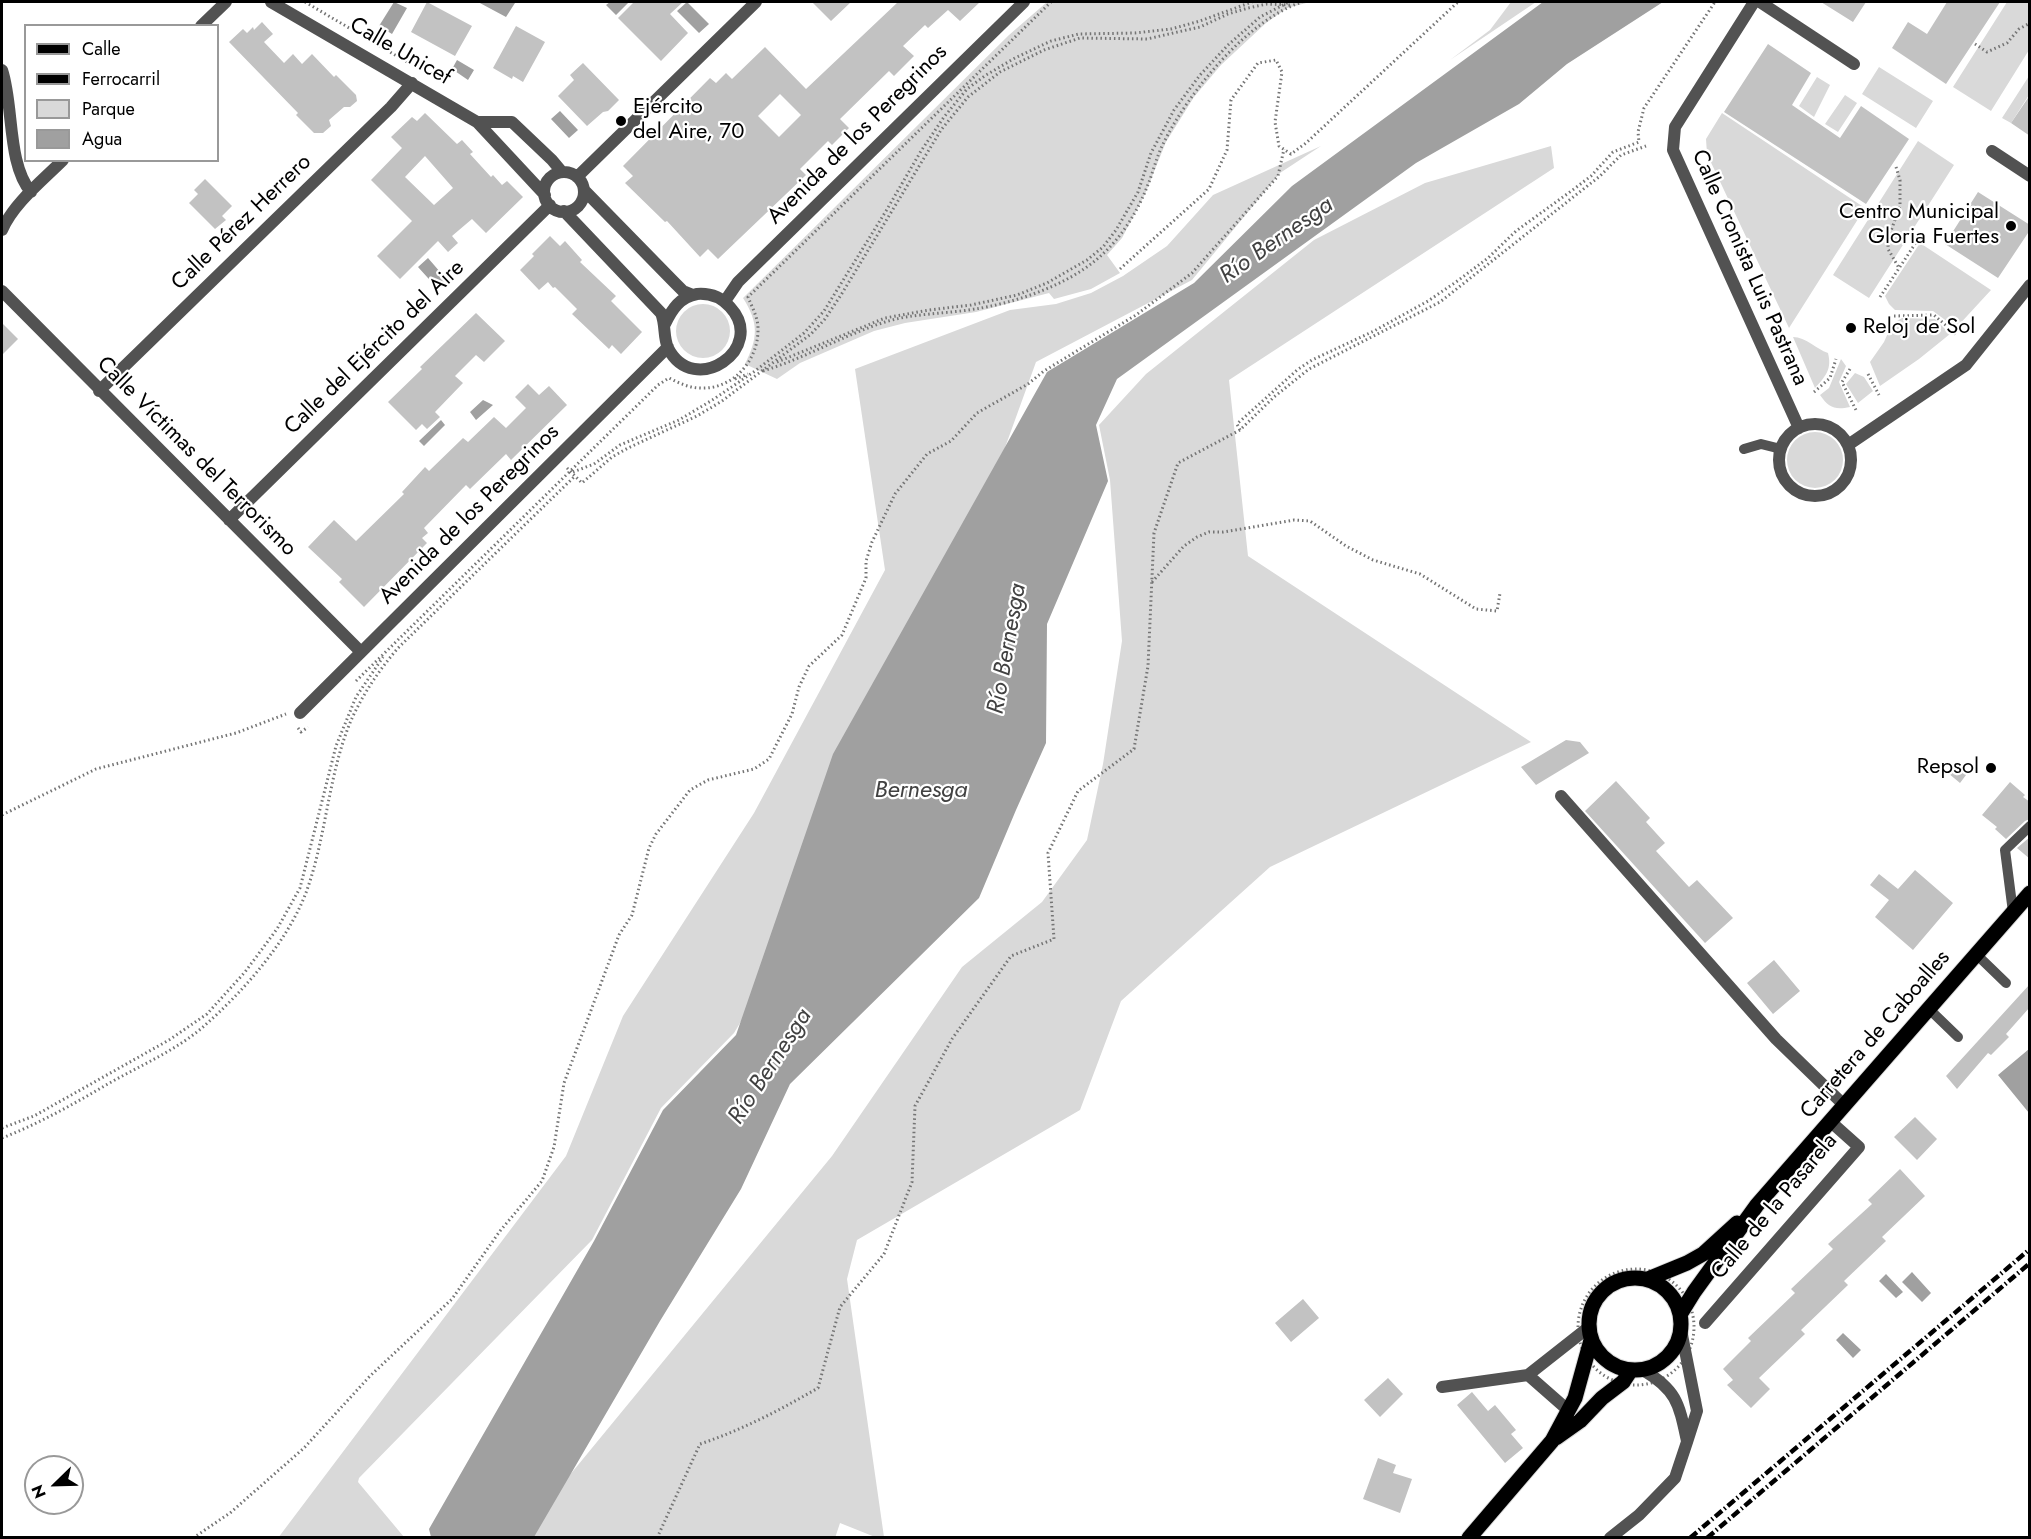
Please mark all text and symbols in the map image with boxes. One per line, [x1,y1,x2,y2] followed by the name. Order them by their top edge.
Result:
[345,12,455,92] street label: Calle Unicef
[24,24,219,162] legend
[82,36,121,62] text: Calle
[763,40,953,230] street label: Avenida de los Peregrinos
[82,66,160,92] text: Ferrocarril
[633,95,744,146] place label: Ejército del Aire, 70
[82,96,135,122] text: Parque
[614,114,628,128] marker: Ejército del Aire, 70
[82,126,122,152] text: Agua
[1685,146,1813,390] street label: Calle Cronista Luis Pastrana
[167,150,317,296] street label: Calle Pérez Herrero
[1215,191,1339,291] water label: Río Bernesga
[1839,200,1999,252] place label: Centro Municipal Gloria Fuertes
[2004,219,2018,233] marker: Centro Municipal Gloria Fuertes
[280,255,470,441] street label: Calle del Ejército del Aire
[1863,315,1975,341] place label: Reloj de Sol
[1844,321,1858,335] marker: Reloj de Sol
[91,352,301,562] street label: Calle Víctimas del Terrorismo
[375,420,565,610] street label: Avenida de los Peregrinos
[982,581,1034,717] water label: Río Bernesga
[1917,755,1979,781] place label: Repsol
[1984,761,1998,775] marker: Repsol
[874,777,968,805] water label: Bernesga
[1796,945,1956,1125] street label: Carretera de Caboalles
[723,1004,819,1130] water label: Río Bernesga
[1706,1129,1844,1285] street label: Calle de la Pasarela
[24,1455,84,1515] north arrow
[26,1481,52,1502] text: N

